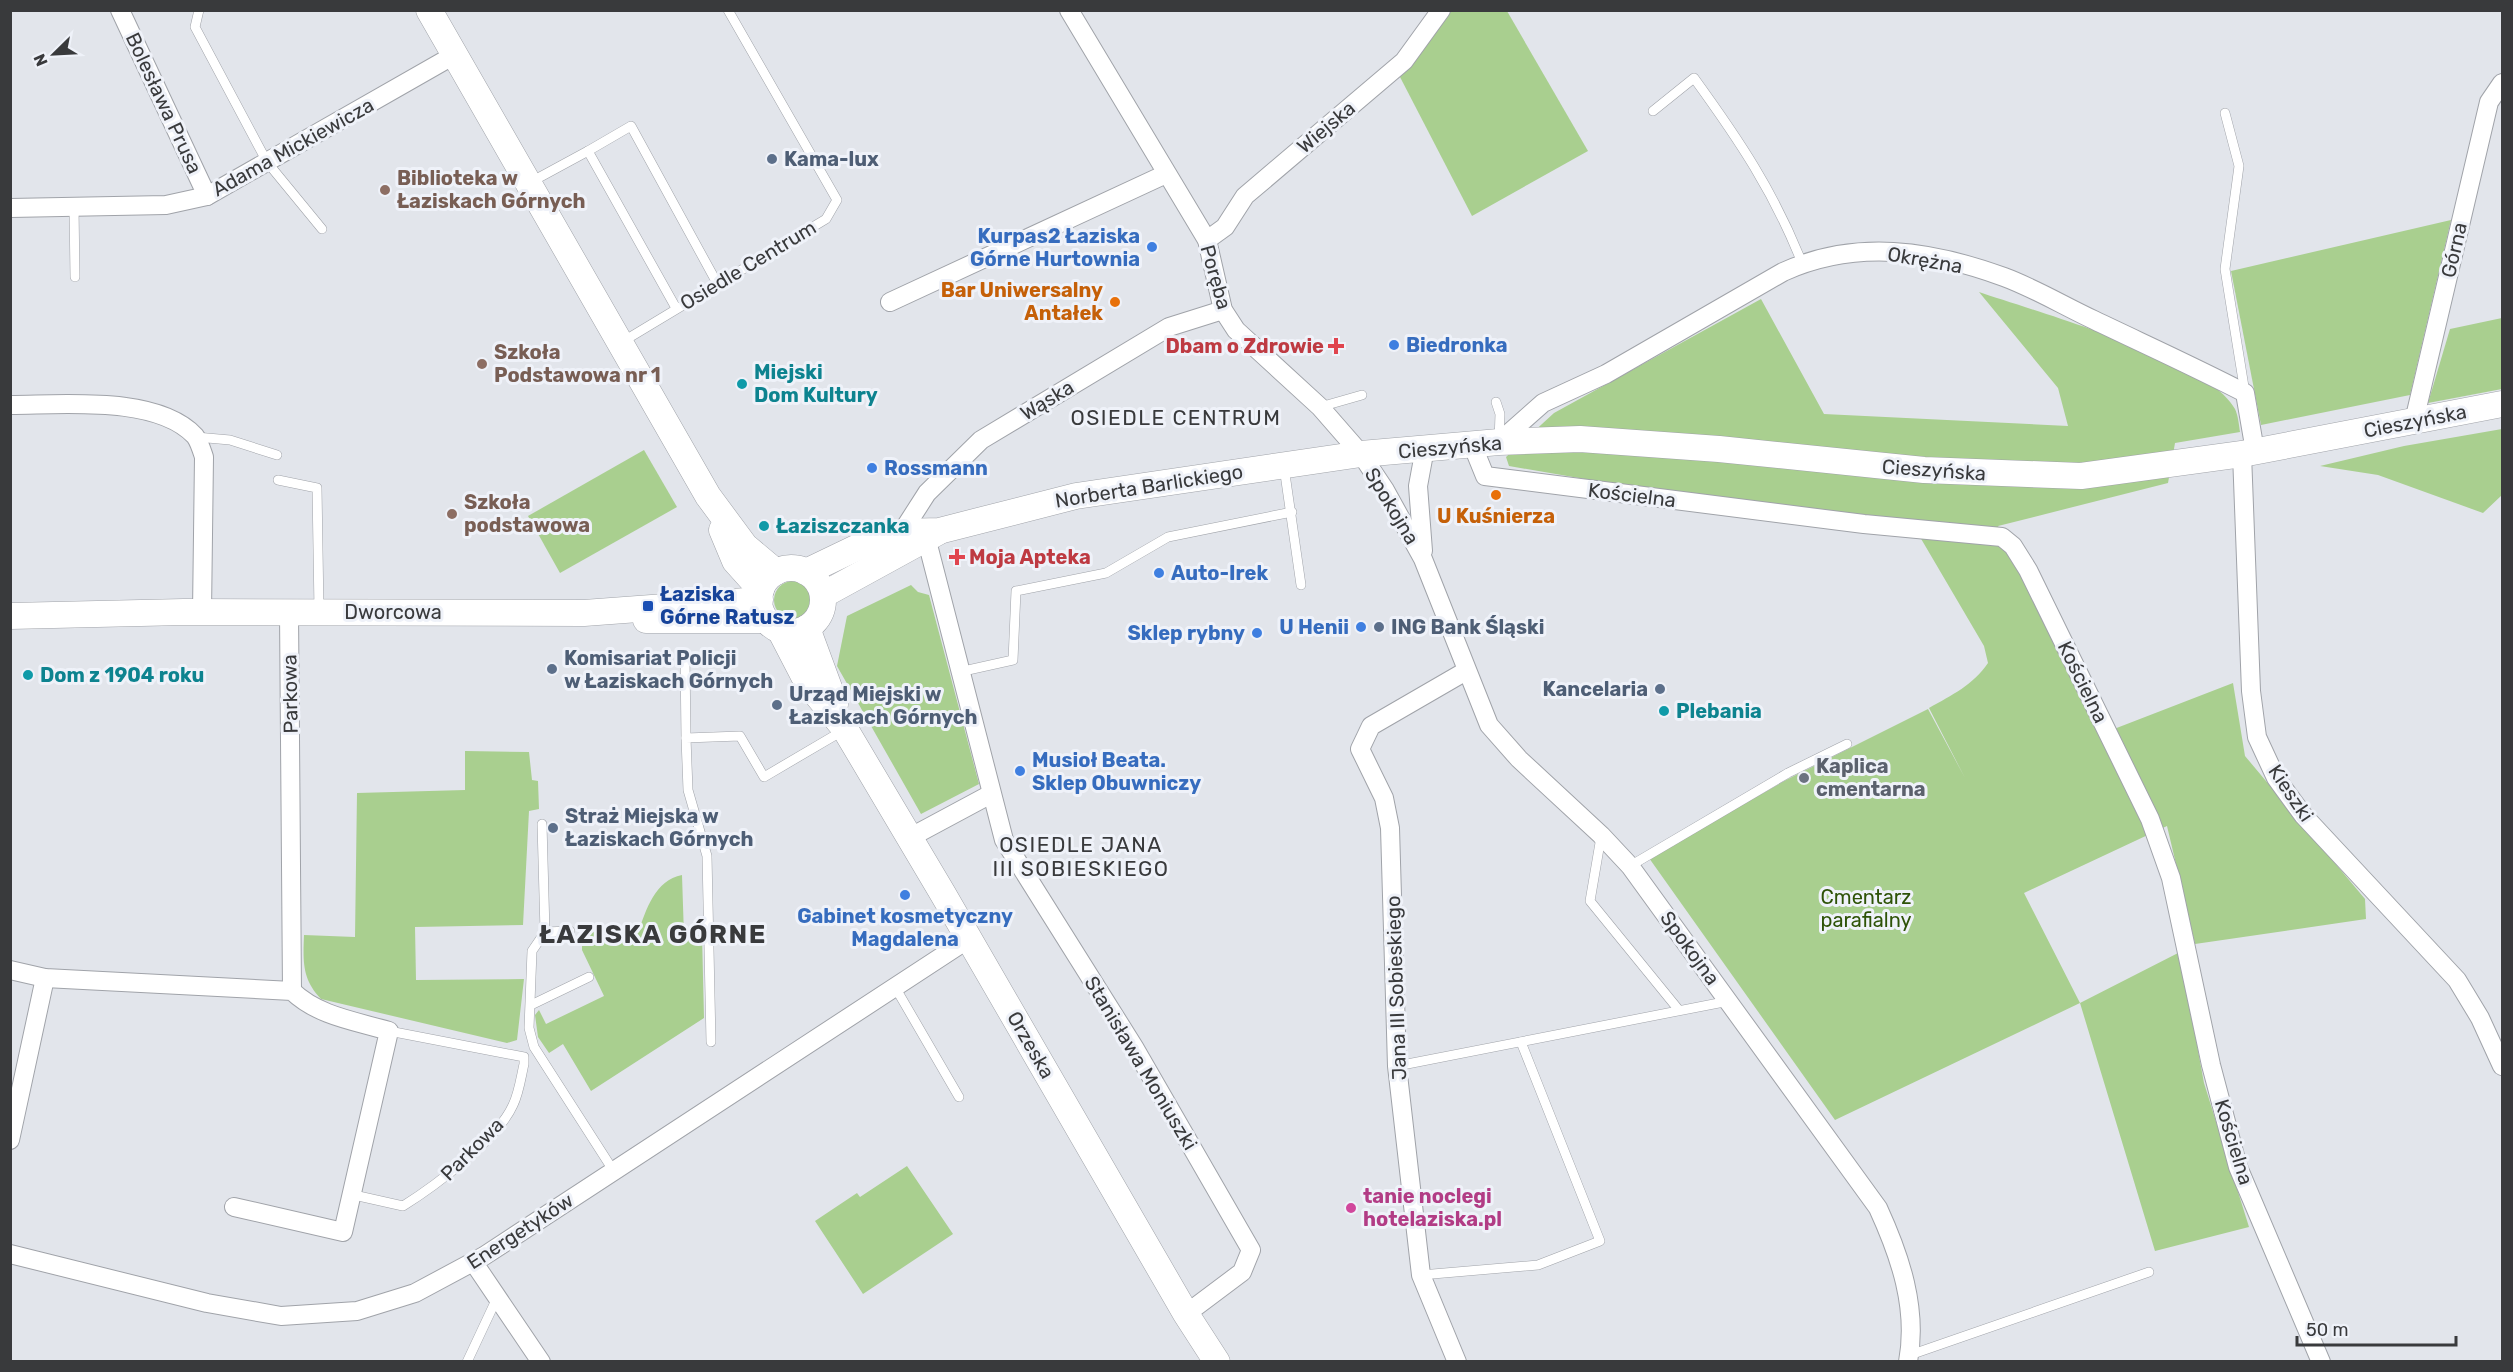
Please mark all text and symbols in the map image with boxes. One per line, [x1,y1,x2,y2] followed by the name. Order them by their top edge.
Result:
[24,24,84,84] north arrow
[121,29,207,177] street label: Bolesława Prusa
[30,51,52,69] text: N
[208,93,378,201] street label: Adama Mickiewicza
[1292,96,1360,158] street label: Wiejska
[784,147,879,171] place label: Kama-lux
[765,152,779,166] marker: Kama-lux
[397,166,586,213] place label: Biblioteka w Łaziskach Górnych
[378,183,392,197] marker: Biblioteka w Łaziskach Górnych
[676,215,820,315] street label: Osiedle Centrum
[2436,220,2472,280] street label: Górna
[970,224,1140,271] place label: Kurpas2 Łaziska Górne Hurtownia
[1145,240,1159,254] marker: Kurpas2 Łaziska Górne Hurtownia
[1195,242,1237,312] street label: Poręba
[1886,242,1964,278] street label: Okrężna
[941,278,1103,325] place label: Bar Uniwersalny Antałek
[1108,295,1122,309] marker: Bar Uniwersalny Antałek
[1406,333,1508,357] place label: Biedronka
[1165,334,1324,358] place label: Dbam o Zdrowie
[1387,338,1401,352] marker: Biedronka
[1329,339,1343,353] marker: Dbam o Zdrowie
[494,340,661,387] place label: Szkoła Podstawowa nr 1
[475,357,489,371] marker: Szkoła Podstawowa nr 1
[754,360,878,407] place label: Miejski Dom Kultury
[1016,375,1078,425] street label: Wąska
[735,377,749,391] marker: Miejski Dom Kultury
[2362,399,2468,443] street label: Cieszyńska
[1070,405,1282,430] district label: OSIEDLE CENTRUM
[1397,431,1503,463] street label: Cieszyńska
[1881,454,1987,486] street label: Cieszyńska
[884,456,988,480] place label: Rossmann
[1053,459,1245,513] street label: Norberta Barlickiego
[865,461,879,475] marker: Rossmann
[1360,463,1424,549] street label: Spokojna
[1587,478,1677,512] street label: Kościelna
[1489,488,1503,502] marker: U Kuśnierza
[464,490,590,537] place label: Szkoła podstawowa
[1437,504,1555,528] place label: U Kuśnierza
[445,507,459,521] marker: Szkoła podstawowa
[776,514,910,538] place label: Łaziszczanka
[757,519,771,533] marker: Łaziszczanka
[969,545,1091,569] place label: Moja Apteka
[950,550,964,564] marker: Moja Apteka
[1171,561,1268,585] place label: Auto-Irek
[1152,566,1166,580] marker: Auto-Irek
[660,582,795,629] place label: Łaziska Górne Ratusz
[641,599,655,613] marker: Łaziska Górne Ratusz
[344,600,442,624] street label: Dworcowa
[1279,615,1349,639] place label: U Henii
[1391,615,1544,639] place label: ING Bank Śląski
[1354,620,1368,634] marker: U Henii
[1372,620,1386,634] marker: ING Bank Śląski
[1127,621,1245,645] place label: Sklep rybny
[1250,626,1264,640] marker: Sklep rybny
[2053,637,2113,727] street label: Kościelna
[564,646,773,693] place label: Komisariat Policji w Łaziskach Górnych
[277,654,303,734] street label: Parkowa
[545,662,559,676] marker: Komisariat Policji w Łaziskach Górnych
[40,663,204,687] place label: Dom z 1904 roku
[21,668,35,682] marker: Dom z 1904 roku
[1542,677,1648,701] place label: Kancelaria
[789,682,978,729] place label: Urząd Miejski w Łaziskach Górnych
[1653,682,1667,696] marker: Kancelaria
[770,698,784,712] marker: Urząd Miejski w Łaziskach Górnych
[1676,699,1762,723] place label: Plebania
[1657,704,1671,718] marker: Plebania
[1032,748,1201,795] place label: Musioł Beata. Sklep Obuwniczy
[1816,754,1926,801] place label: Kaplica cmentarna
[2263,760,2319,826] street label: Kieszki
[1013,764,1027,778] marker: Musioł Beata. Sklep Obuwniczy
[1797,771,1811,785] marker: Kaplica cmentarna
[565,804,754,851] place label: Straż Miejska w Łaziskach Górnych
[546,821,560,835] marker: Straż Miejska w Łaziskach Górnych
[992,832,1170,881] district label: OSIEDLE JANA III SOBIESKIEGO
[1820,885,1912,932] park label: Cmentarz parafialny
[898,888,912,902] marker: Gabinet kosmetyczny Magdalena
[1381,895,1411,1081] street label: Jana III Sobieskiego
[797,904,1013,951] place label: Gabinet kosmetyczny Magdalena
[1655,906,1725,990] street label: Spokojna
[539,918,767,950] district label: ŁAZISKA GÓRNE
[1080,972,1202,1154] street label: Stanisława Moniuszki
[1002,1007,1060,1083] street label: Orzeska
[2210,1096,2258,1188] street label: Kościelna
[436,1113,508,1185] street label: Parkowa
[1363,1184,1502,1231] place label: tanie noclegi hotelaziska.pl
[462,1188,578,1274] street label: Energetyków
[1344,1201,1358,1215] marker: tanie noclegi hotelaziska.pl
[2297,1309,2456,1347] scale bar
[2306,1319,2349,1341] text: 50 m

